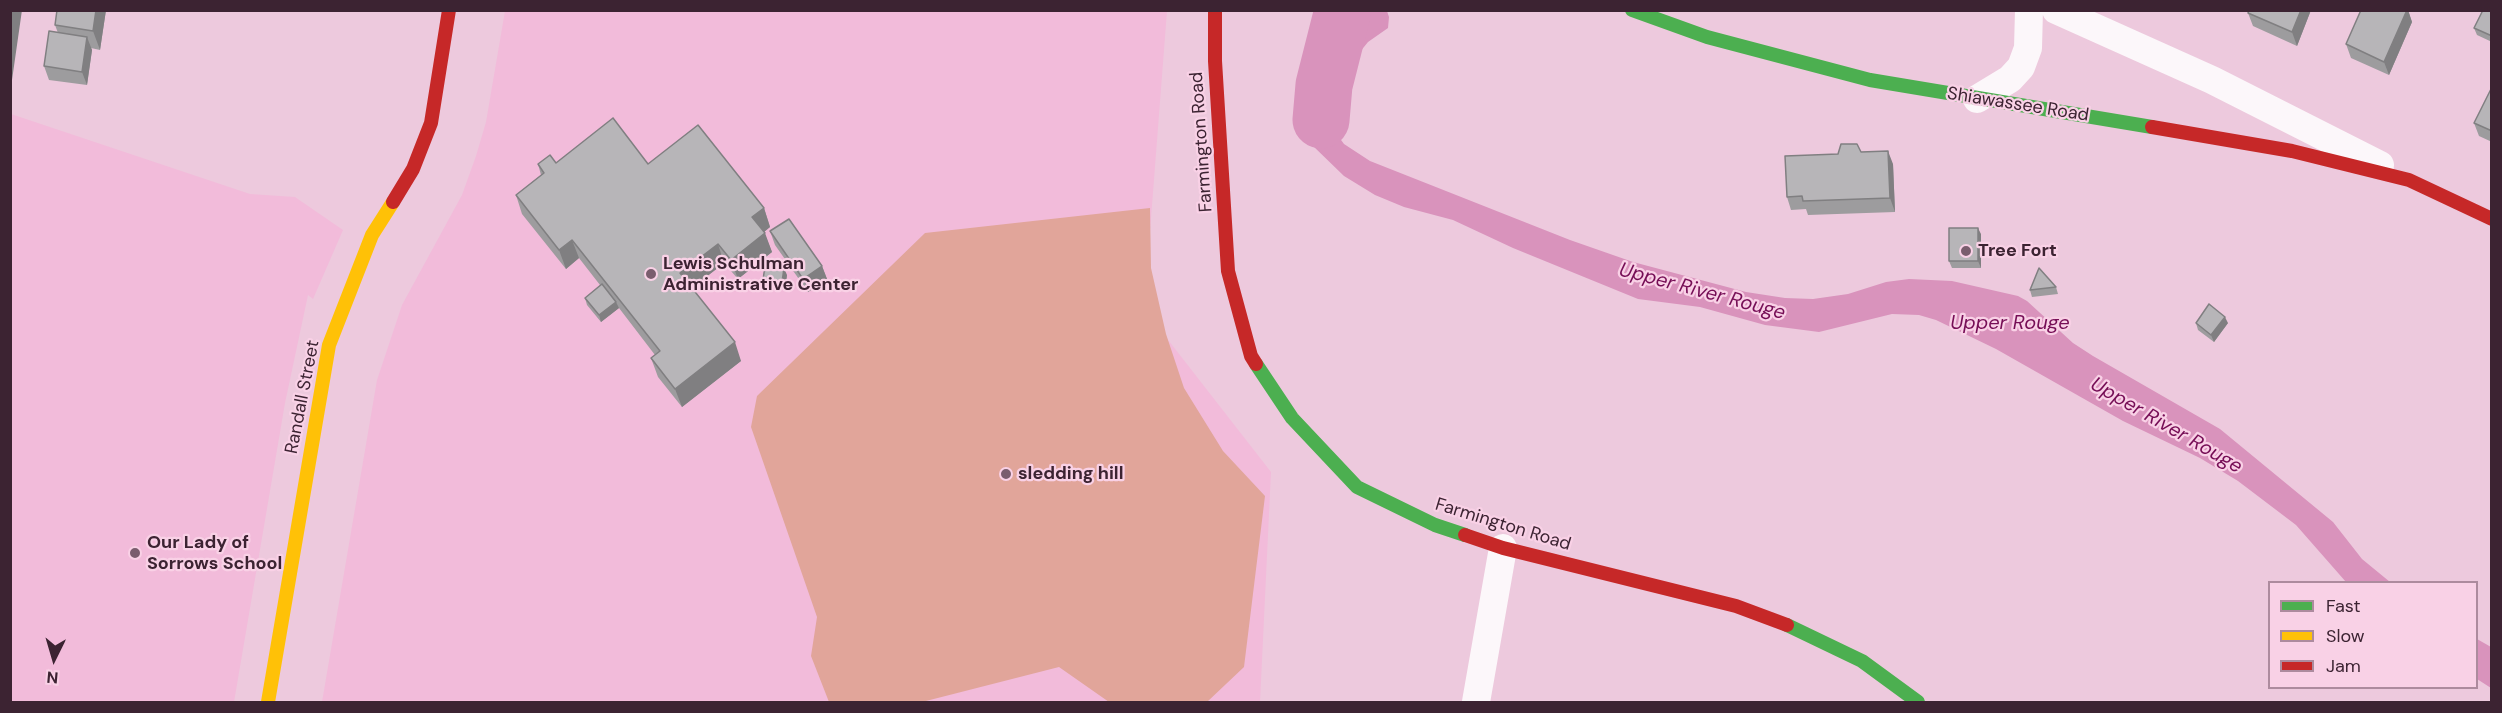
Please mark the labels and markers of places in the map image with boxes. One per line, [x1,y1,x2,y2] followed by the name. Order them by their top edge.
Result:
[1978,240,2057,262] place label: Tree Fort
[1959,244,1973,258] marker: Tree Fort
[663,253,858,296] place label: Lewis Schulman Administrative Center
[644,267,658,281] marker: Lewis Schulman Administrative Center
[1018,463,1123,485] place label: sledding hill
[999,467,1013,481] marker: sledding hill
[147,532,282,574] place label: Our Lady of Sorrows School
[128,546,142,560] marker: Our Lady of Sorrows School

